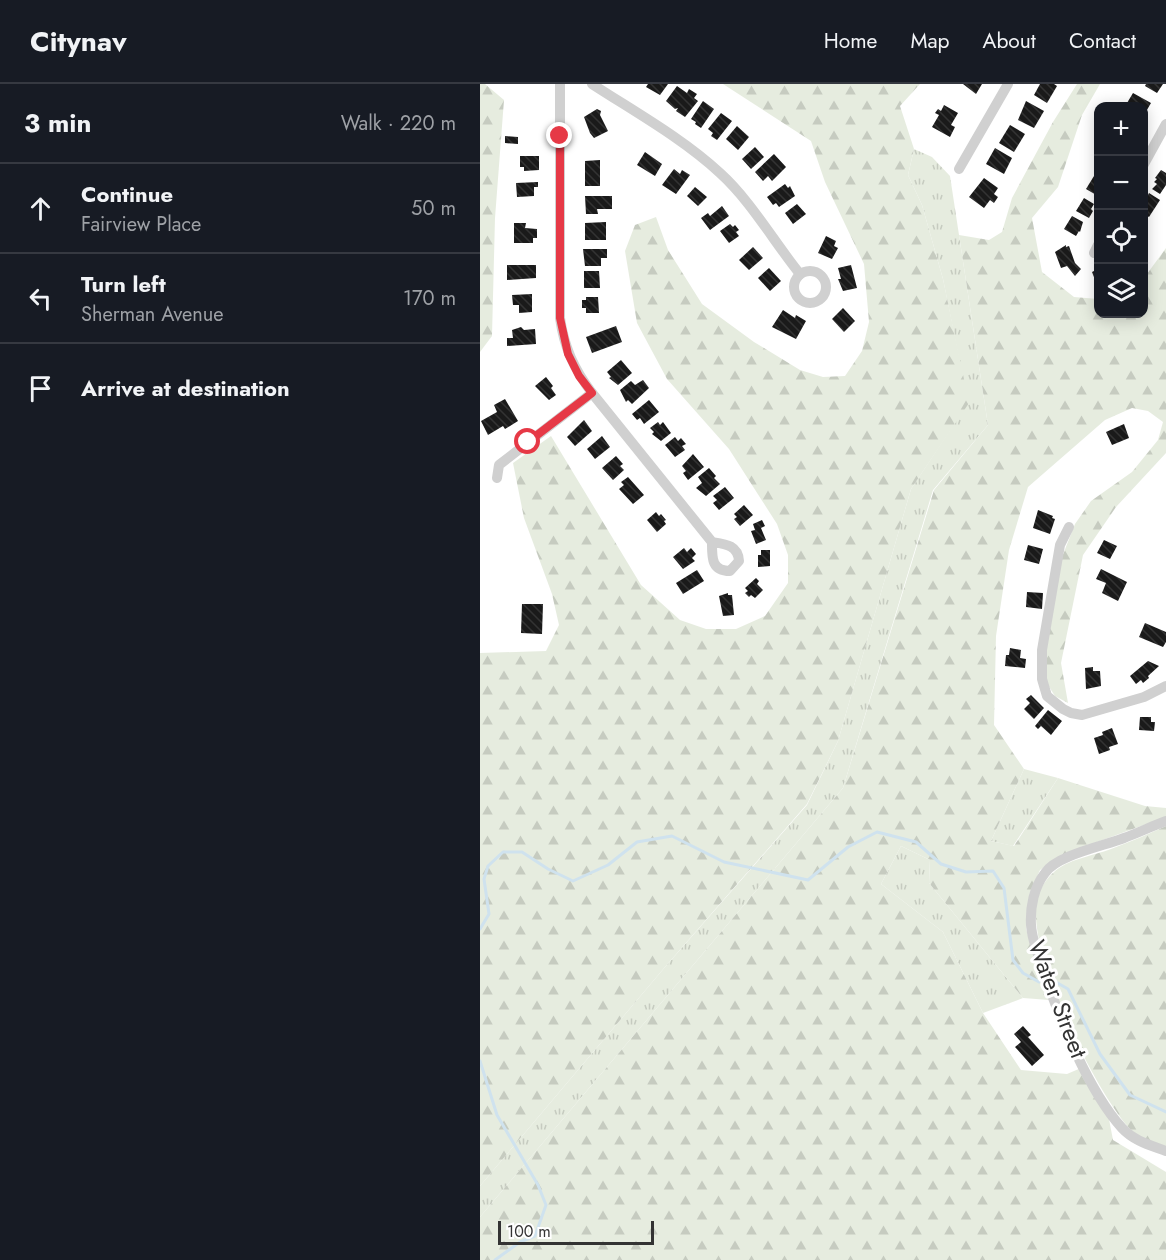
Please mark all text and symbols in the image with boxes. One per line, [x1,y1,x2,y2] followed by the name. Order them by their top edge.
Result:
[30,21,127,62] text: Citynav
[824,26,877,56] text: Home
[910,26,950,56] text: Map
[983,26,1036,56] text: About
[1069,26,1136,56] text: Contact
[1094,102,1148,318] map controls
[1094,102,1148,156] button: +
[24,104,91,142] text: 3 min
[341,109,456,138] text: Walk · 220 m
[546,122,572,148] route end
[1094,156,1148,210] button: −
[81,178,173,210] text: Continue
[24,192,57,225] icon: ahead
[411,194,456,223] text: 50 m
[81,210,201,239] text: Fairview Place
[1094,210,1148,264] button: locate
[1094,264,1148,318] button: layers
[81,268,166,300] text: Turn left
[24,282,57,315] icon: left
[403,284,456,313] text: 170 m
[81,300,224,329] text: Sherman Avenue
[24,372,57,405] icon: arrive
[81,372,290,404] text: Arrive at destination
[514,428,540,454] route start
[1019,935,1097,1063] street label: Water Street
[498,1218,654,1246] scale bar
[507,1220,551,1243] text: 100 m

